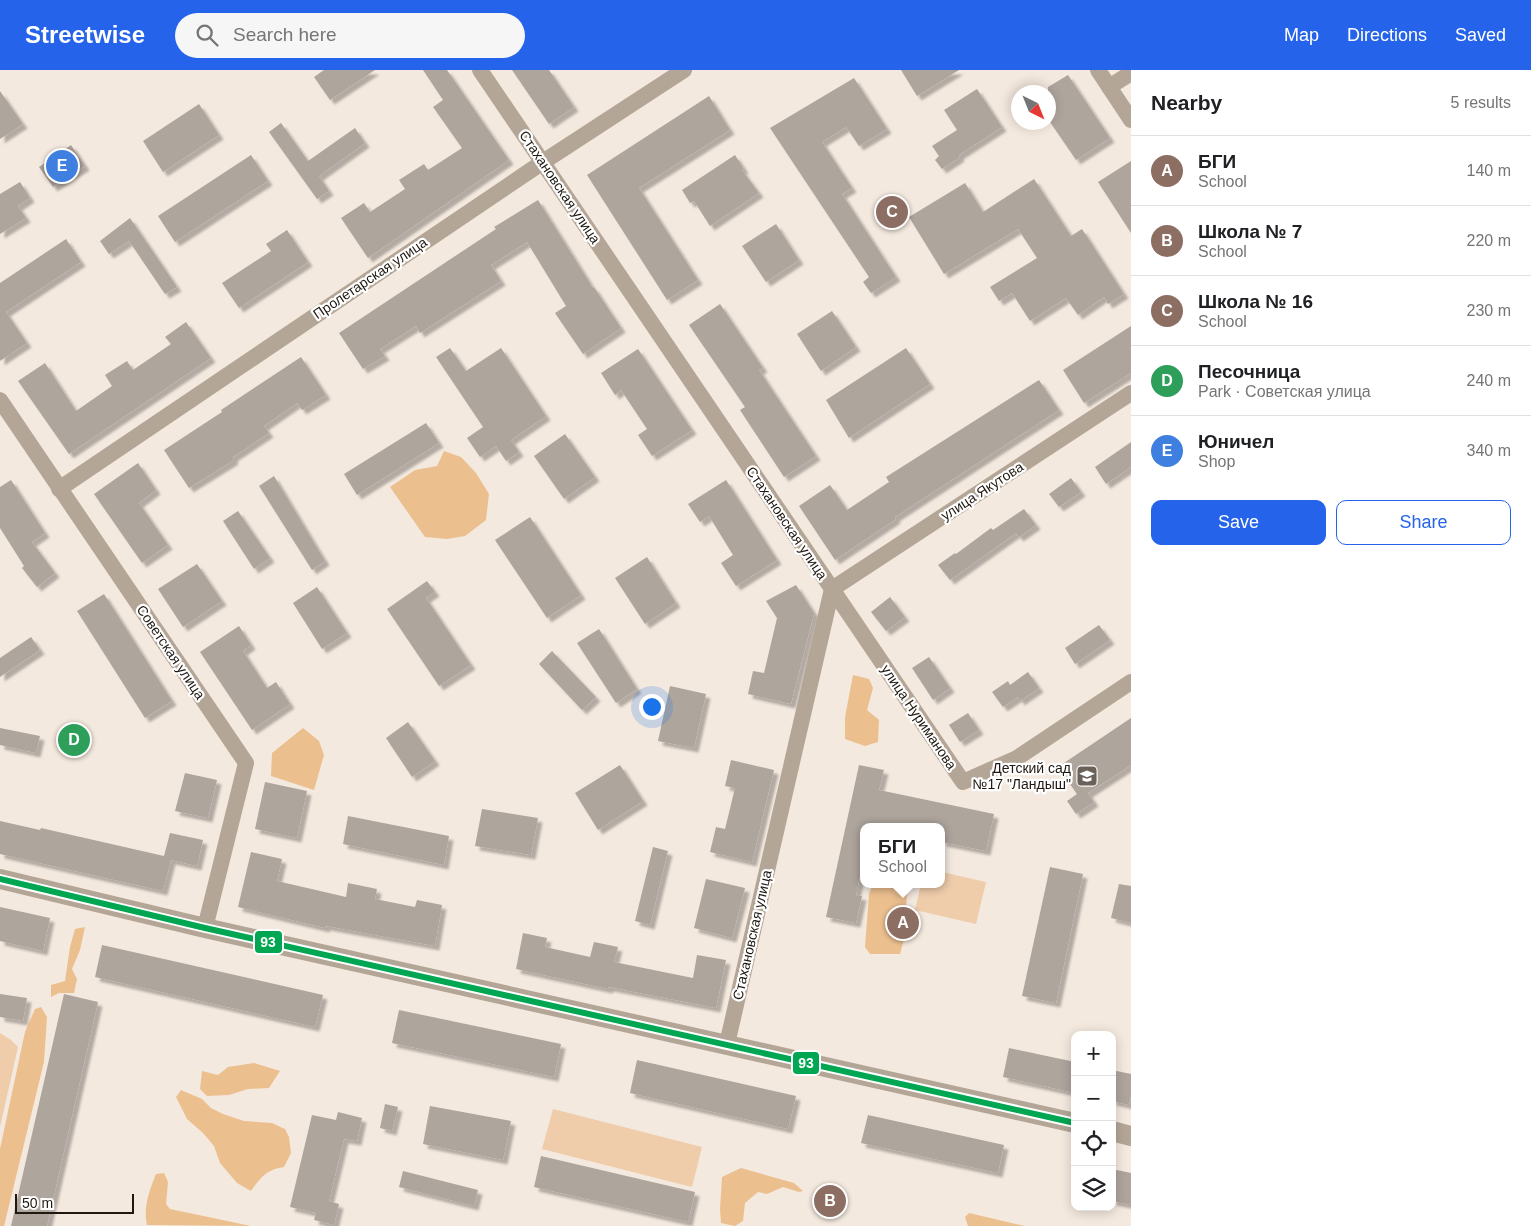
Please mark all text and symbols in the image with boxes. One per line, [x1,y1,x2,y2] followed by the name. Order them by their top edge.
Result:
[175,13,525,58] search box
[25,21,145,48] text: Streetwise
[193,21,221,49] icon: search
[233,24,337,45] text: Search here
[1284,25,1319,45] text: Map
[1347,25,1427,45] text: Directions
[1455,25,1506,45] text: Saved
[1011,85,1056,130] north arrow
[1151,91,1222,114] text: Nearby
[1451,94,1511,111] text: 5 results
[516,127,604,247] street label: Стахановская улица
[46,147,78,185] pin: E
[1198,151,1236,172] text: БГИ
[1161,162,1173,179] text: A
[1467,162,1511,179] text: 140 m
[1198,173,1247,190] text: School
[876,193,908,231] pin: C
[1198,221,1302,242] text: Школа № 7
[1161,232,1173,249] text: B
[1467,232,1511,249] text: 220 m
[310,234,430,322] street label: Пролетарская улица
[1198,243,1247,260] text: School
[1198,291,1313,312] text: Школа № 16
[1161,302,1173,319] text: C
[1467,302,1511,319] text: 230 m
[1198,313,1247,330] text: School
[1198,361,1300,382] text: Песочница
[1161,372,1173,389] text: D
[1467,372,1511,389] text: 240 m
[1198,383,1371,400] text: Park · Советская улица
[1198,431,1274,452] text: Юничел
[1162,442,1172,459] text: E
[1467,442,1511,459] text: 340 m
[1198,453,1235,470] text: Shop
[938,458,1026,524] street label: улица Якутова
[743,463,831,583] street label: Стахановская улица
[1151,500,1326,545] button: Save
[1336,500,1511,545] button: Share
[134,602,208,702] street label: Советская улица
[878,662,960,773] street label: улица Нуриманова
[639,694,665,720] your location
[58,721,90,759] pin: D
[972,760,1071,792] place label: Детский сад №17 "Ландыш"
[1075,764,1099,788] school or university icon: Детский сад №17 "Ландыш"
[860,823,945,888] popup
[878,836,916,857] text: БГИ
[878,858,927,875] text: School
[729,868,775,1001] street label: Стахановская улица
[887,904,919,942] pin: A
[254,930,283,954] line badge: 93
[260,934,276,950] text: 93
[1071,1031,1116,1211] map controls
[1071,1031,1116,1076] button: +
[792,1051,820,1075] line badge: 93
[798,1055,814,1071] text: 93
[1071,1076,1116,1121] button: −
[1071,1121,1116,1166] button: locate
[1071,1166,1116,1211] button: layers
[814,1182,846,1220] pin: B
[15,1191,134,1214] scale bar
[22,1195,53,1211] text: 50 m

